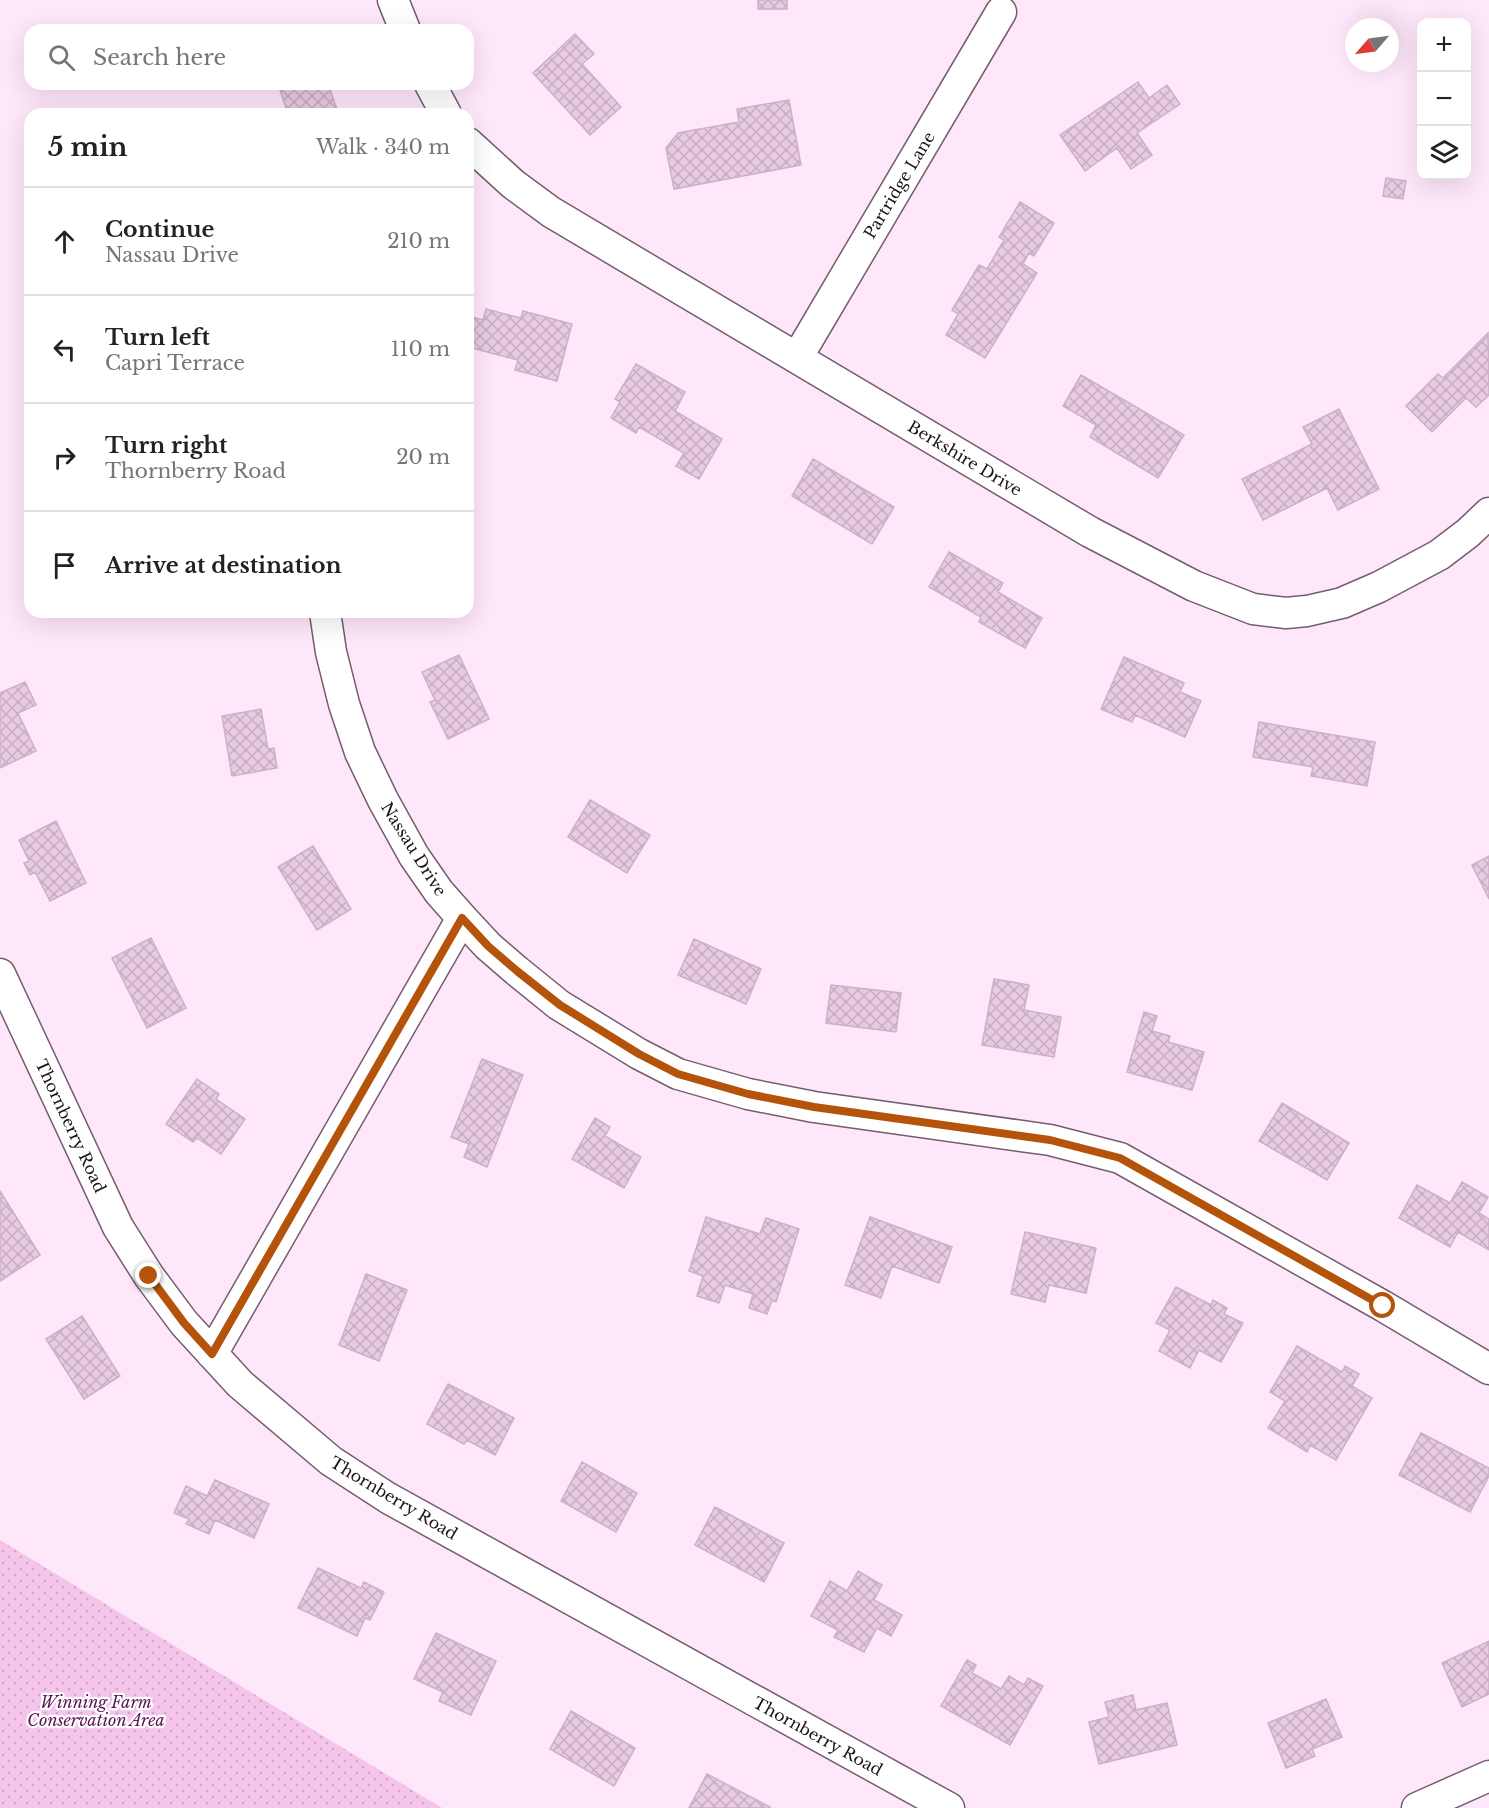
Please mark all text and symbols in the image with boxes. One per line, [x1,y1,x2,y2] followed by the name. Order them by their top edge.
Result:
[1345,18,1399,72] north arrow
[1417,18,1471,180] map controls
[1417,18,1471,72] button: +
[24,24,474,90] search box
[45,41,78,74] icon: search
[93,44,226,71] text: Search here
[1417,72,1471,126] button: −
[1417,126,1471,180] button: layers
[859,128,939,242] street label: Partridge Lane
[48,131,127,163] text: 5 min
[316,135,450,159] text: Walk · 340 m
[105,216,214,243] text: Continue
[48,225,81,258] icon: ahead
[387,229,450,253] text: 210 m
[105,243,239,267] text: Nassau Drive
[105,324,210,351] text: Turn left
[48,333,81,366] icon: left
[391,337,450,361] text: 110 m
[105,351,245,375] text: Capri Terrace
[904,416,1026,500] street label: Berkshire Drive
[105,432,227,459] text: Turn right
[48,441,81,474] icon: right
[396,445,450,469] text: 20 m
[105,459,286,483] text: Thornberry Road
[48,549,81,582] icon: arrive
[105,552,342,579] text: Arrive at destination
[377,798,451,900] street label: Nassau Drive
[31,1056,111,1196] street label: Thornberry Road
[135,1262,161,1288] route end
[1369,1292,1395,1318] route start
[327,1452,461,1544] street label: Thornberry Road
[27,1692,165,1730] park label: Winning Farm Conservation Area
[750,1692,886,1780] street label: Thornberry Road

